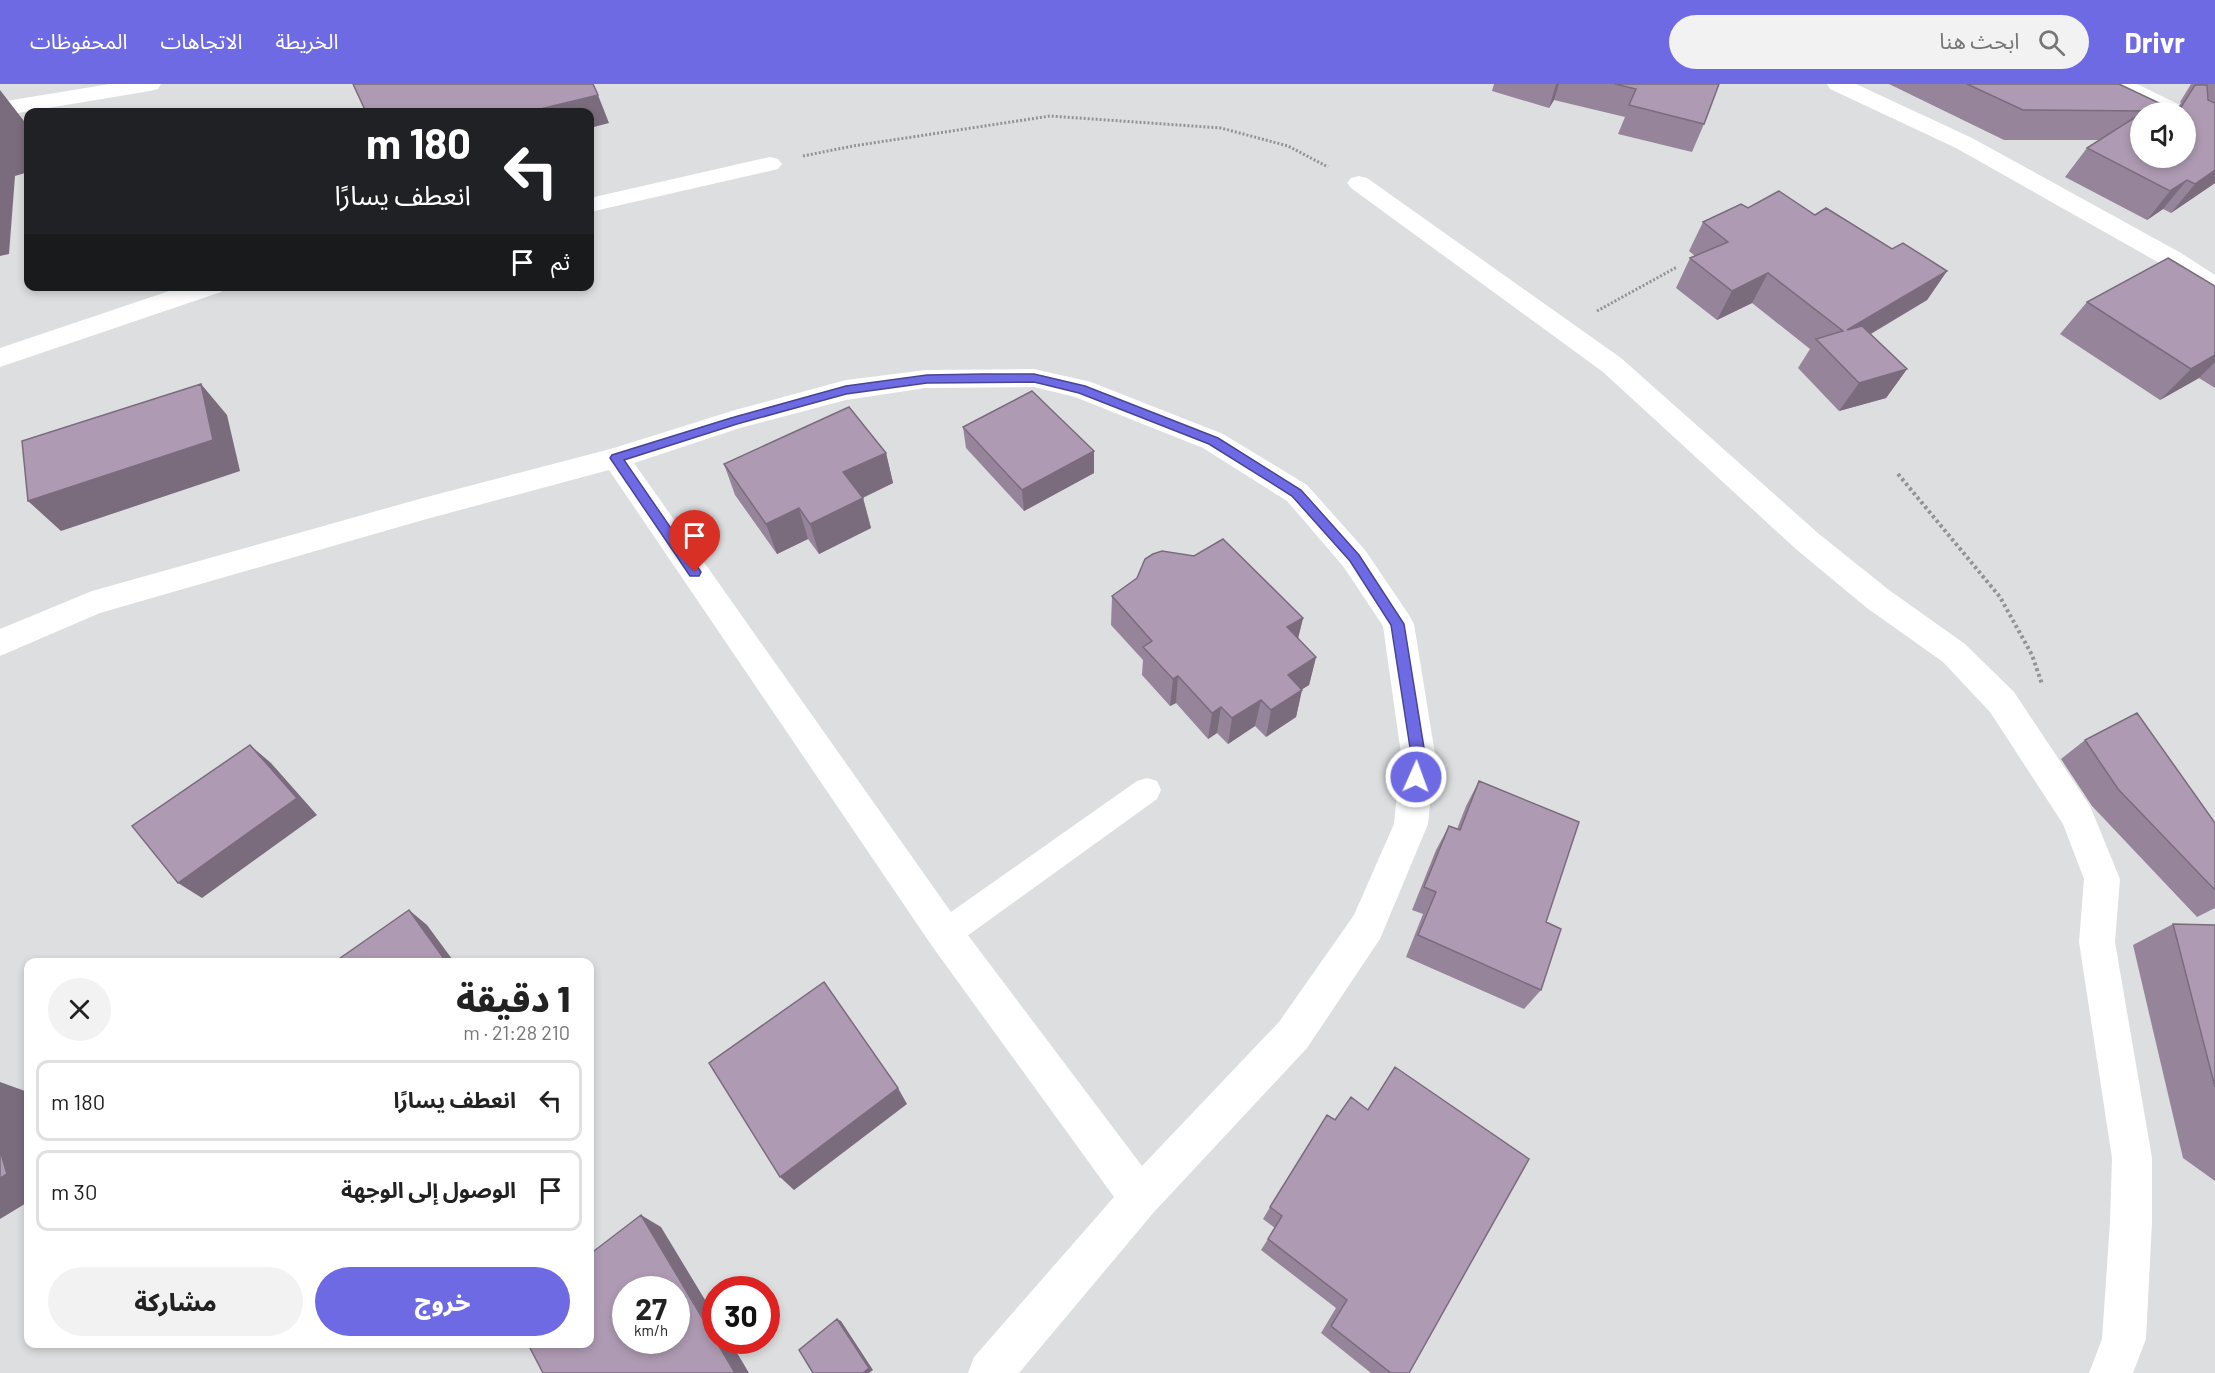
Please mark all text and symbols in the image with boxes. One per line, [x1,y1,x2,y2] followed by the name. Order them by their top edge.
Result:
[1669,15,2089,69] search box
[2125,25,2185,59] text: Drivr
[2035,26,2068,59] icon: search
[1939,27,2020,53] text: ابحث هنا
[30,28,127,53] text: المحفوظات
[160,28,242,53] text: الاتجاهات
[275,28,338,53] text: الخريطة
[2130,102,2196,168] map controls
[2130,102,2196,168] button: sound
[366,117,471,167] text: 180 m
[492,132,570,210] icon: left
[334,178,471,210] text: انعطف يسارًا
[506,246,539,279] icon: arrive
[551,248,570,274] text: ثم
[669,510,720,572] pin
[678,519,711,552] icon: arrive
[1384,745,1448,809] position arrow
[456,976,570,1019] text: 1 دقيقة
[48,978,111,1041] button: close
[463,1020,570,1044] text: 210 m · 21:28
[534,1084,567,1117] icon: left
[393,1086,516,1112] text: انعطف يسارًا
[51,1088,105,1114] text: 180 m
[534,1174,567,1207] icon: arrive
[341,1176,516,1202] text: الوصول إلى الوجهة
[51,1178,97,1204] text: 30 m
[48,1267,303,1336] button: مشاركة
[315,1267,570,1336] button: خروج
[702,1276,780,1354] speed limit sign: 30
[635,1290,667,1326] text: 27
[634,1321,668,1339] text: km/h

